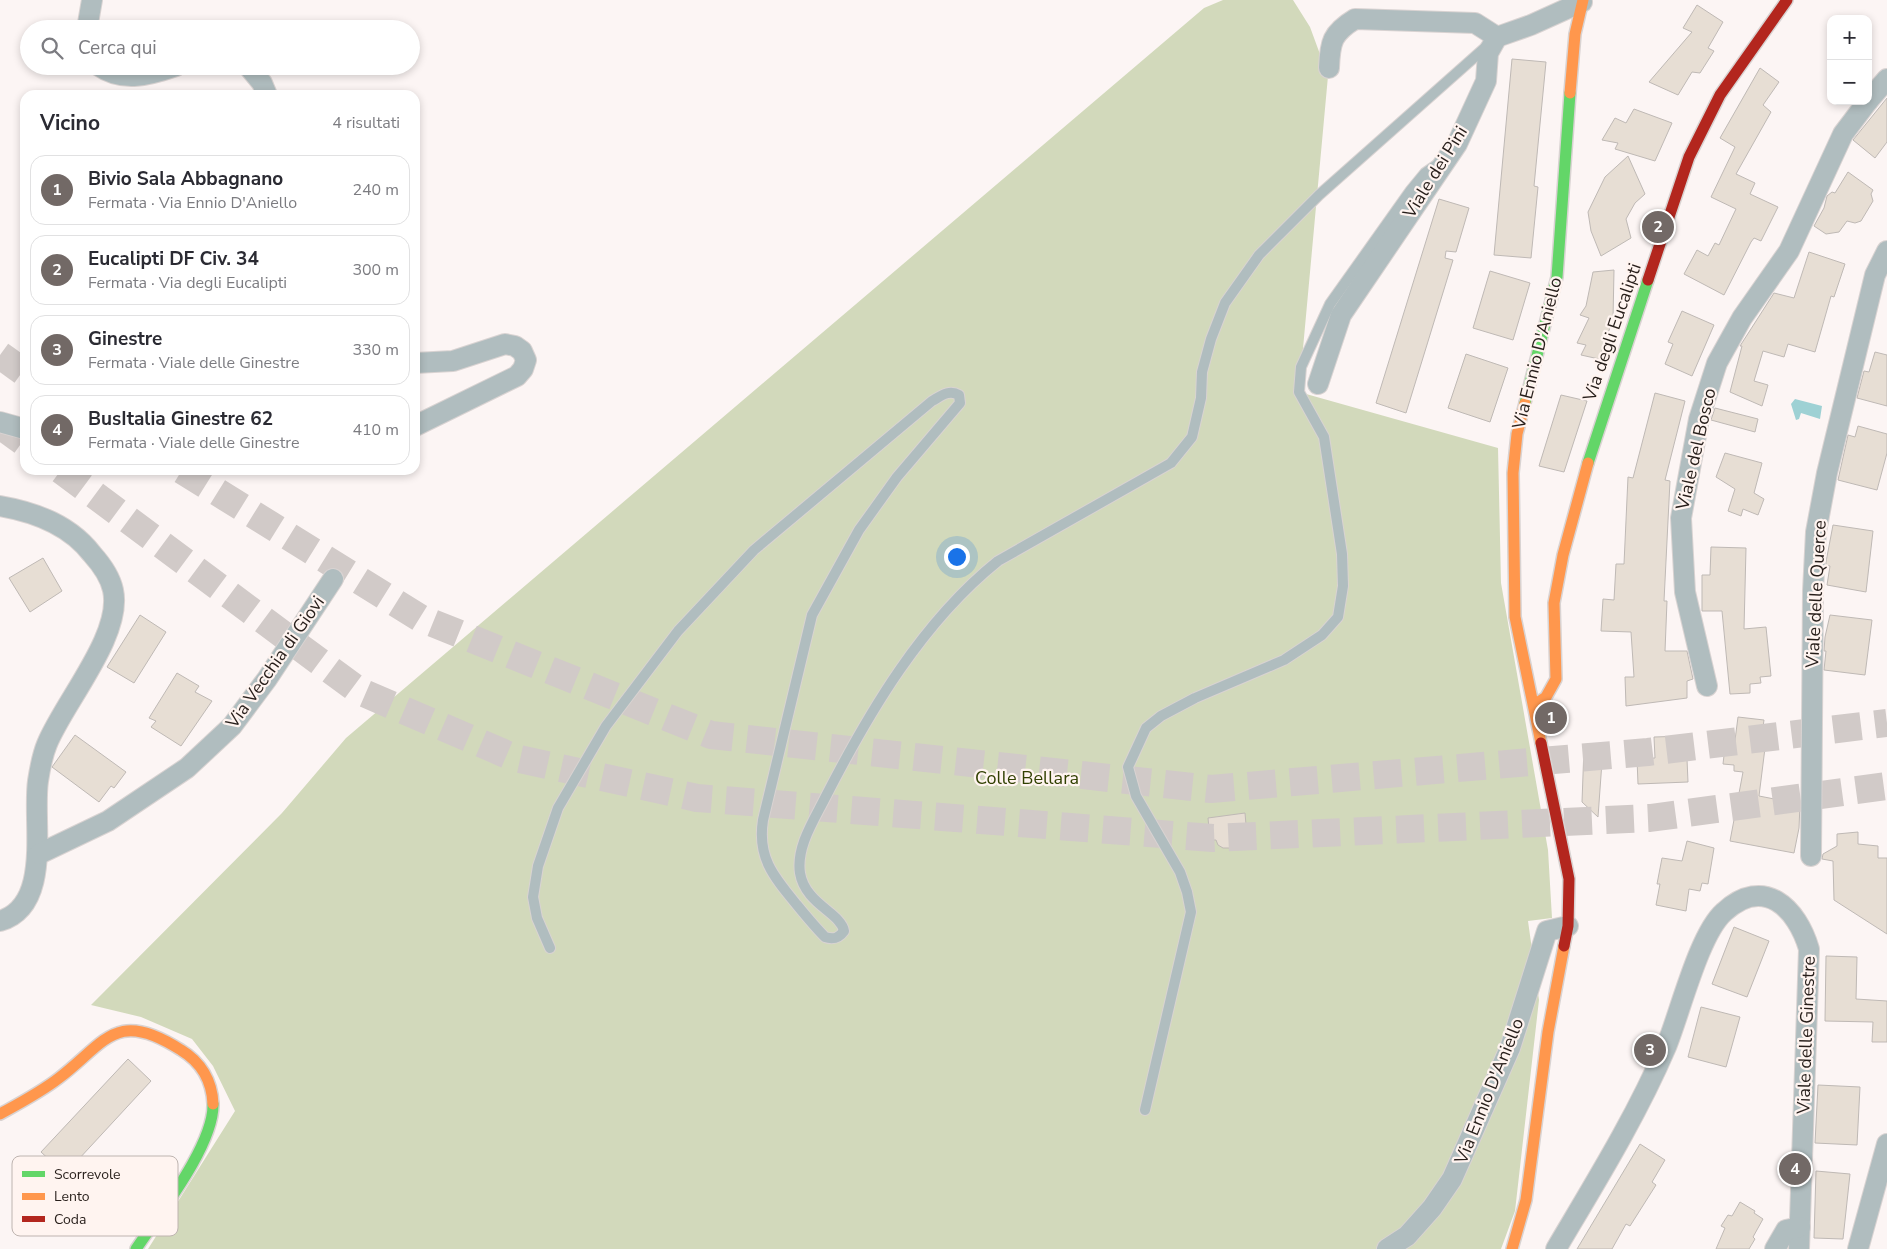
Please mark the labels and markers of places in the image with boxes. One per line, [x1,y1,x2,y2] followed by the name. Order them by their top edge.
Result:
[1642,208,1674,246] pin: 2
[1535,699,1567,737] pin: 1
[1634,1031,1666,1069] pin: 3
[1779,1150,1811,1188] pin: 4

